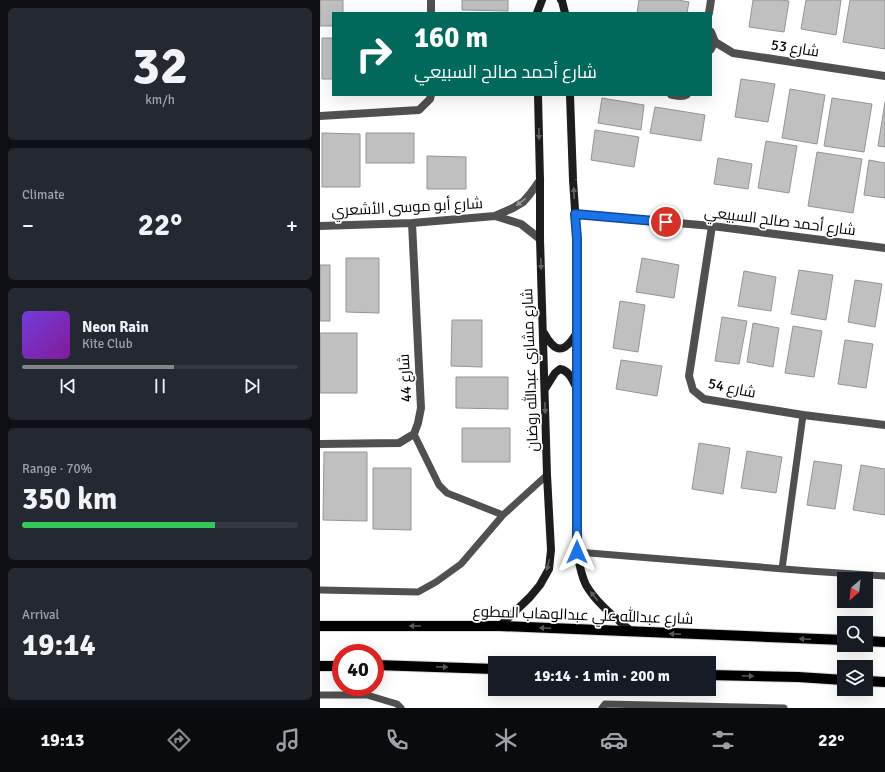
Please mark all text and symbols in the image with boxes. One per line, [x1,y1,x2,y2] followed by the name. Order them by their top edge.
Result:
[414,21,488,55] text: 160 m
[348,28,400,80] icon: right
[132,34,188,98] text: 32
[769,35,820,63] street label: شارع 53
[414,61,597,83] text: شارع أحمد صالح السبيعي
[145,92,175,108] text: km/h
[536,128,542,141] one-way arrow
[571,186,577,199] one-way arrow
[22,187,65,203] text: Climate
[331,193,483,223] street label: شارع أبو موسى الأشعري
[516,198,527,206] one-way arrow
[703,202,857,242] street label: شارع أحمد صالح السبيعي
[649,205,683,239] pin
[138,207,182,244] text: 22°
[655,211,677,233] icon: arrive
[22,212,34,239] text: −
[286,212,298,239] text: +
[538,258,544,271] one-way arrow
[517,288,545,452] street label: شارع مشاري عبدالله روضان
[82,318,149,336] text: Neon Rain
[82,336,133,352] text: Kite Club
[395,353,417,403] street label: شارع 44
[706,374,758,404] street label: شارع 54
[57,375,79,397] icon: previous
[149,375,171,397] icon: pause
[241,375,263,397] icon: next
[542,402,549,414] one-way arrow
[22,461,92,477] text: Range · 70%
[22,481,117,518] text: 350 km
[556,531,598,573] position arrow
[545,559,551,572] one-way arrow
[837,572,873,608] north arrow
[837,572,873,696] map controls
[590,590,598,601] one-way arrow
[472,601,694,631] street label: شارع عبدالله علي عبدالوهاب المطوع
[22,607,59,623] text: Arrival
[837,616,873,652] button: search
[408,623,421,629] one-way arrow
[538,625,551,631] one-way arrow
[22,627,96,664] text: 19:14
[669,630,681,637] one-way arrow
[799,635,811,642] one-way arrow
[332,644,384,696] speed limit sign: 40
[837,660,873,696] button: layers
[436,664,449,670] one-way arrow
[534,667,670,685] text: 19:14 · 1 min · 200 m
[742,673,755,679] one-way arrow
[165,726,193,754] icon: directions
[274,726,302,754] icon: music
[383,726,411,754] icon: phone
[492,726,520,754] icon: climate
[600,726,628,754] icon: car
[709,726,737,754] icon: filters
[40,729,85,751] text: 19:13
[818,729,845,751] text: 22°

